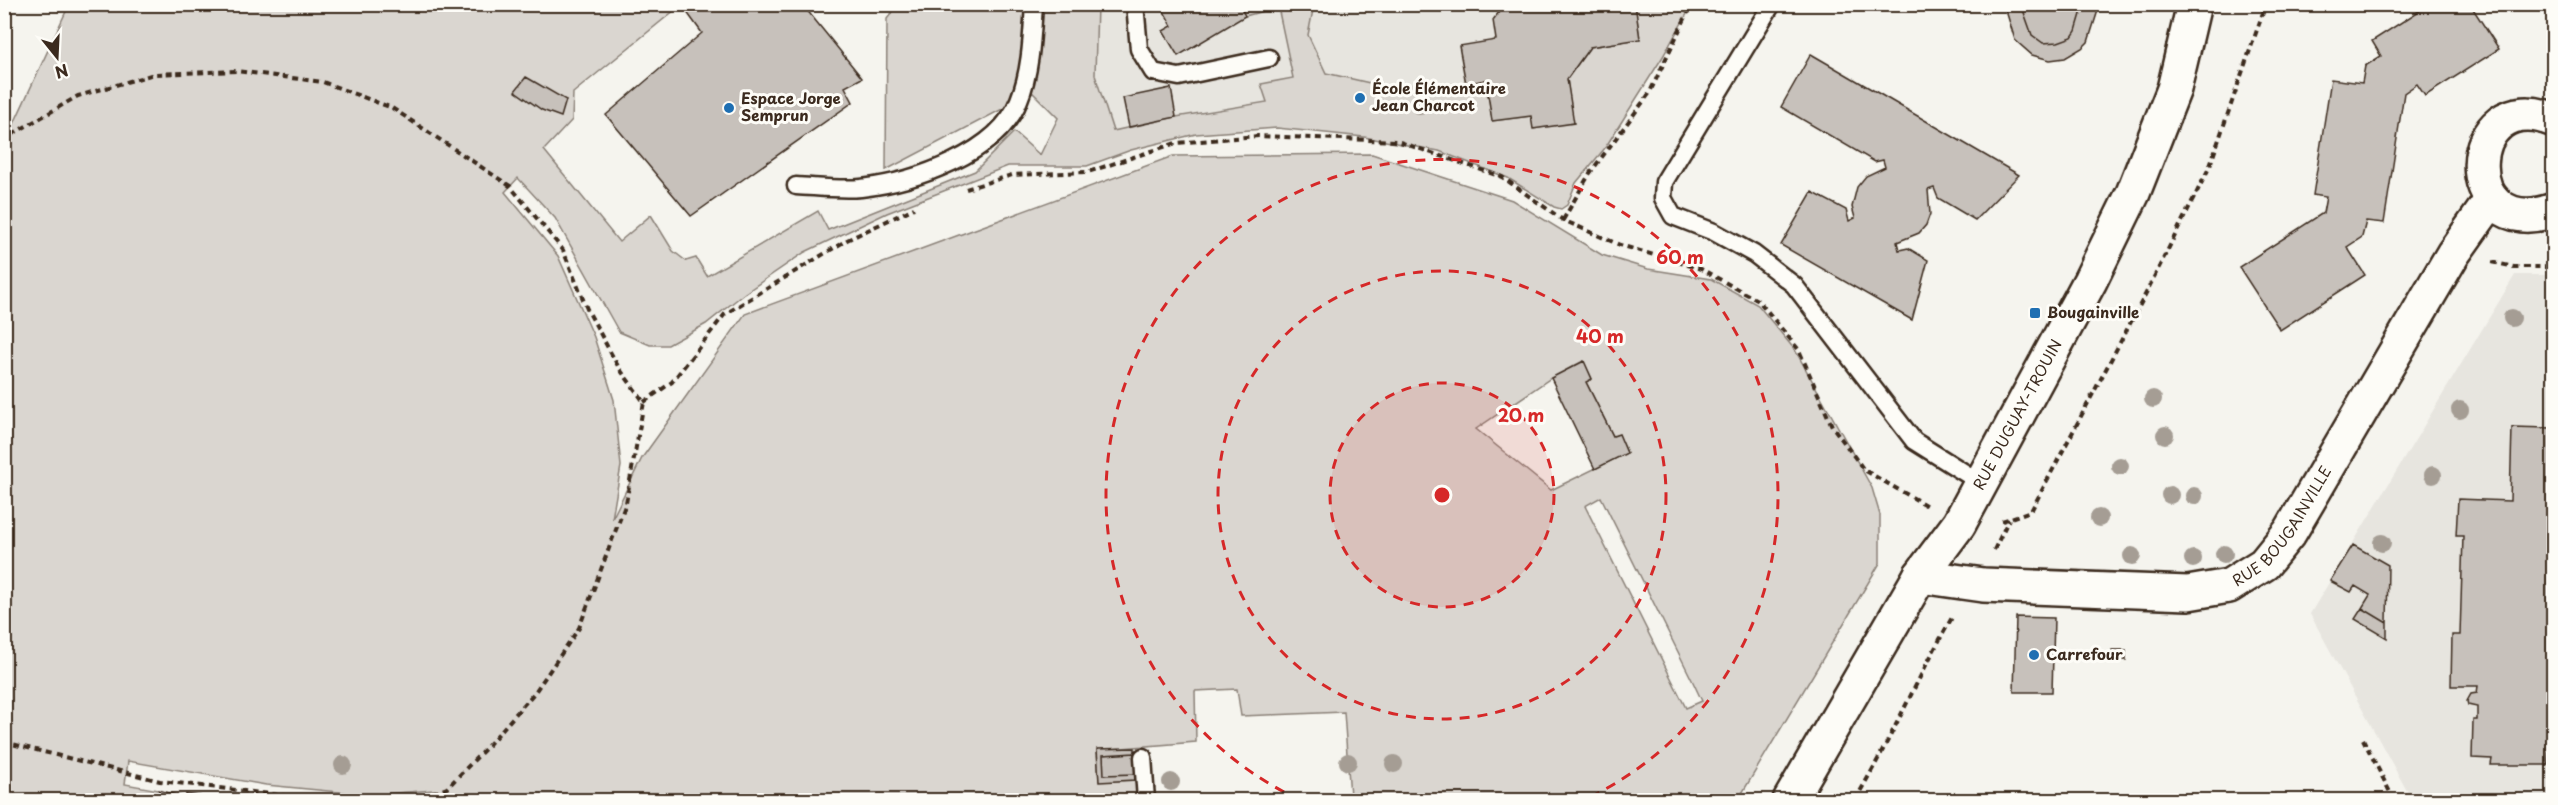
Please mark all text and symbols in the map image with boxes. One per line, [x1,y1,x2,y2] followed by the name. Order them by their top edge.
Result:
[27,27,87,87] north arrow
[52,59,72,86] text: N
[1372,76,1506,116] place label: École Élémentaire Jean Charcot
[741,86,841,126] place label: Espace Jorge Semprun
[1353,91,1367,105] marker: École Élémentaire Jean Charcot
[722,101,736,115] marker: Espace Jorge Semprun
[1656,243,1704,270] text: 60 m
[2047,300,2139,323] place label: Bougainville
[2028,306,2042,320] marker: Bougainville
[1576,322,1624,349] text: 40 m
[1966,335,2067,494] street label: RUE DUGUAY-TROUIN
[1498,401,1544,428] text: 20 m
[2227,461,2336,591] street label: RUE BOUGAINVILLE
[1432,485,1452,505] centre of rings
[2046,642,2123,665] place label: Carrefour
[2027,648,2041,662] marker: Carrefour

